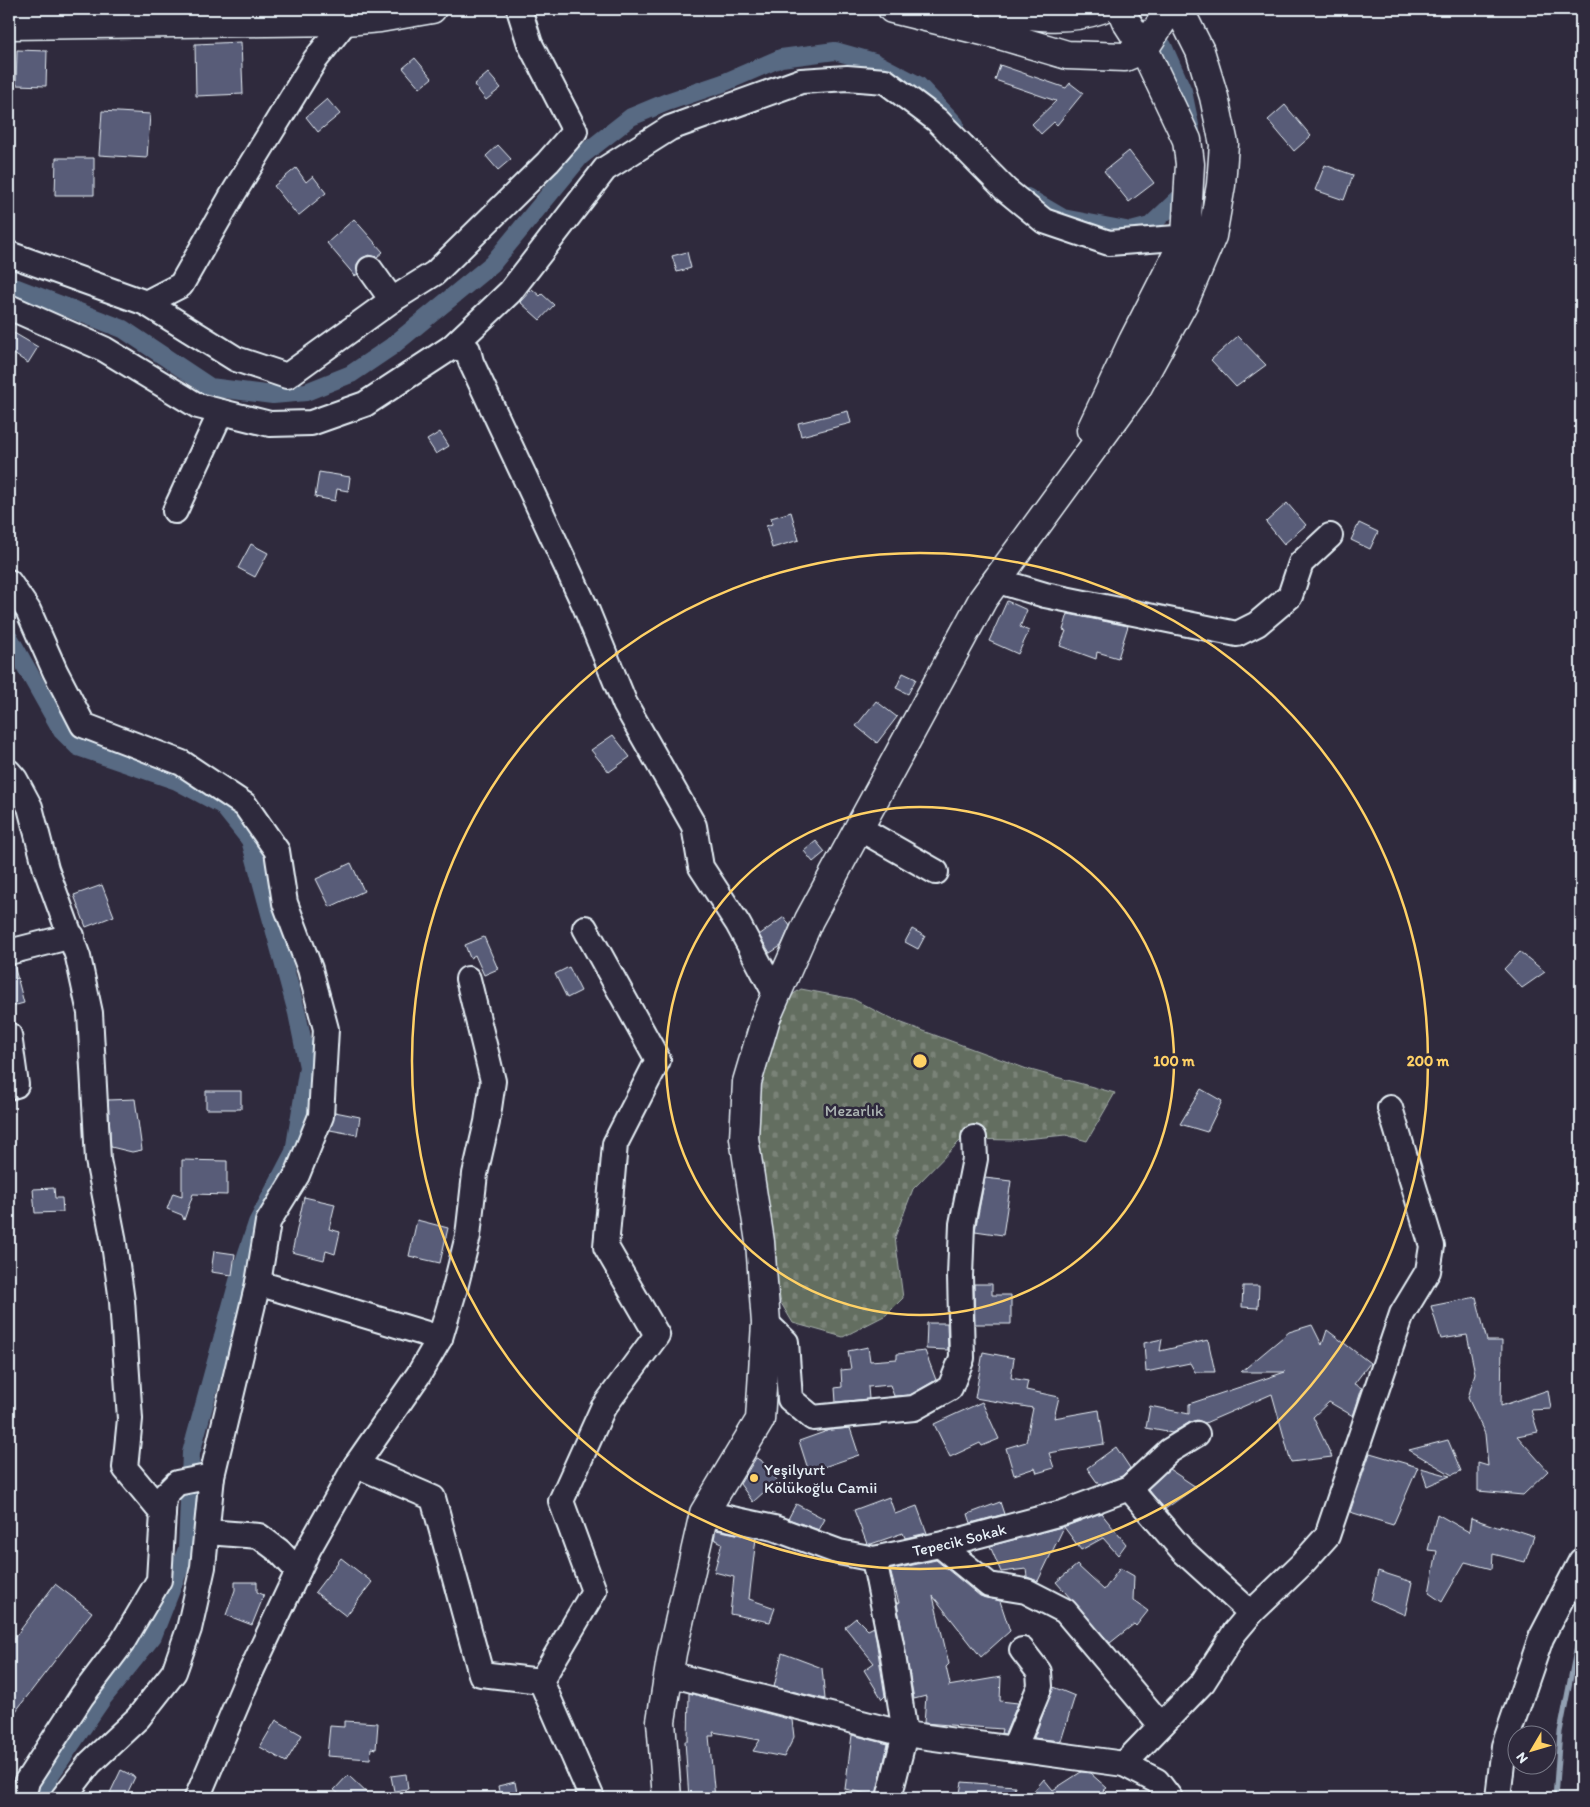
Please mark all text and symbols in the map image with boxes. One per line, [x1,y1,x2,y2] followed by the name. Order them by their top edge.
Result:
[911,1052,929,1070] centre of rings
[1153,1052,1195,1070] text: 100 m
[1407,1052,1450,1070] text: 200 m
[825,1101,884,1120] park label: Mezarlık
[764,1460,877,1497] place label: Yeşilyurt Kölükoğlu Camii
[748,1472,760,1484] marker: Yeşilyurt Kölükoğlu Camii
[911,1519,1008,1560] street label: Tepecik Sokak
[1508,1724,1558,1774] north arrow
[1513,1749,1532,1767] text: N

